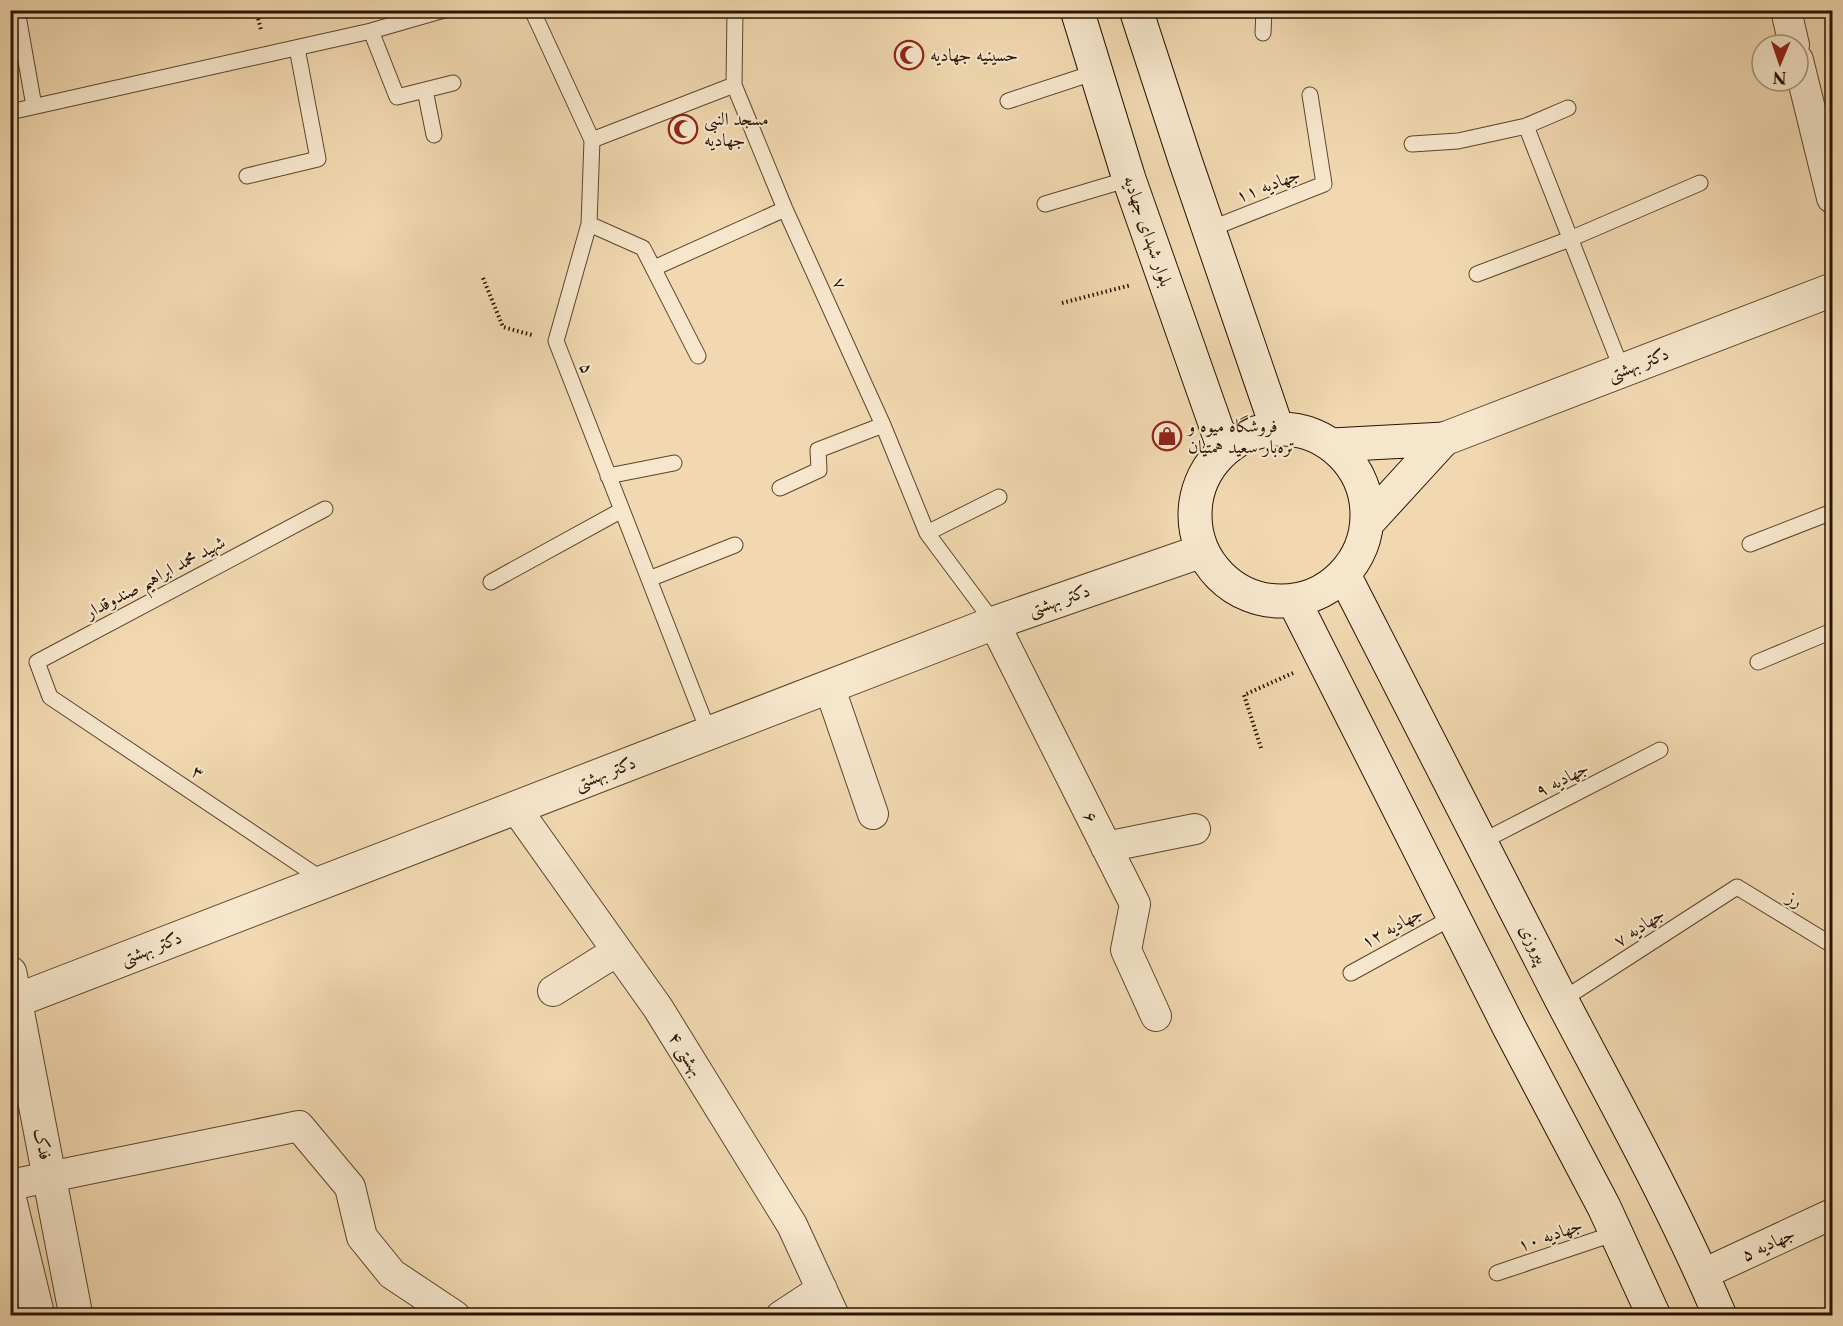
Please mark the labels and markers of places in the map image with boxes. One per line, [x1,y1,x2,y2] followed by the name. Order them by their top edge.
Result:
[893,39,925,71] mosque icon: حسینیه جهادیه
[930,44,1018,66] place label: حسینیه جهادیه
[704,108,769,151] place label: مسجد النبی جهادیه
[667,113,699,145] mosque icon: مسجد النبی جهادیه
[1186,414,1295,458] place label: فروشگاه میوه و تره‌بار سعید همتیان
[1151,420,1183,452] shop icon: فروشگاه میوه و تره‌بار سعید همتیان

